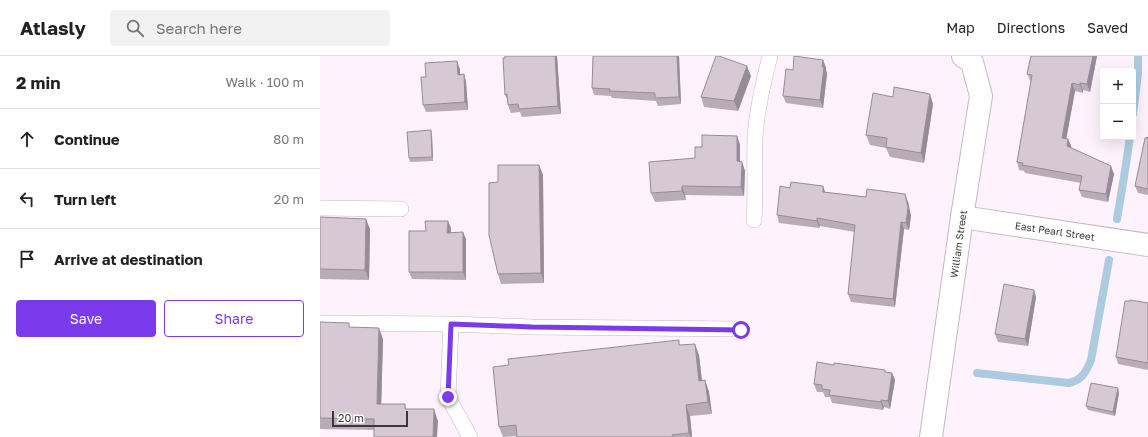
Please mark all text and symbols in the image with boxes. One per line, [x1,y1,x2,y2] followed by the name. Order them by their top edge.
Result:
[110,10,390,46] search box
[20,16,86,39] text: Atlasly
[124,17,146,39] icon: search
[156,19,242,37] text: Search here
[946,19,975,36] text: Map
[997,19,1065,36] text: Directions
[1087,19,1128,36] text: Saved
[1100,68,1136,140] map controls
[1100,68,1136,104] button: +
[16,72,60,93] text: 2 min
[226,74,304,90] text: Walk · 100 m
[1100,104,1136,140] button: −
[16,128,38,150] icon: ahead
[54,130,120,148] text: Continue
[273,131,304,147] text: 80 m
[16,188,38,210] icon: left
[54,190,116,208] text: Turn left
[274,191,304,207] text: 20 m
[948,209,969,278] street label: William Street
[1014,219,1096,243] street label: East Pearl Street
[16,248,38,270] icon: arrive
[54,250,203,268] text: Arrive at destination
[16,300,156,337] button: Save
[164,300,304,337] button: Share
[732,321,750,339] route start
[439,388,457,406] route end
[332,409,408,428] scale bar
[338,411,364,424] text: 20 m

